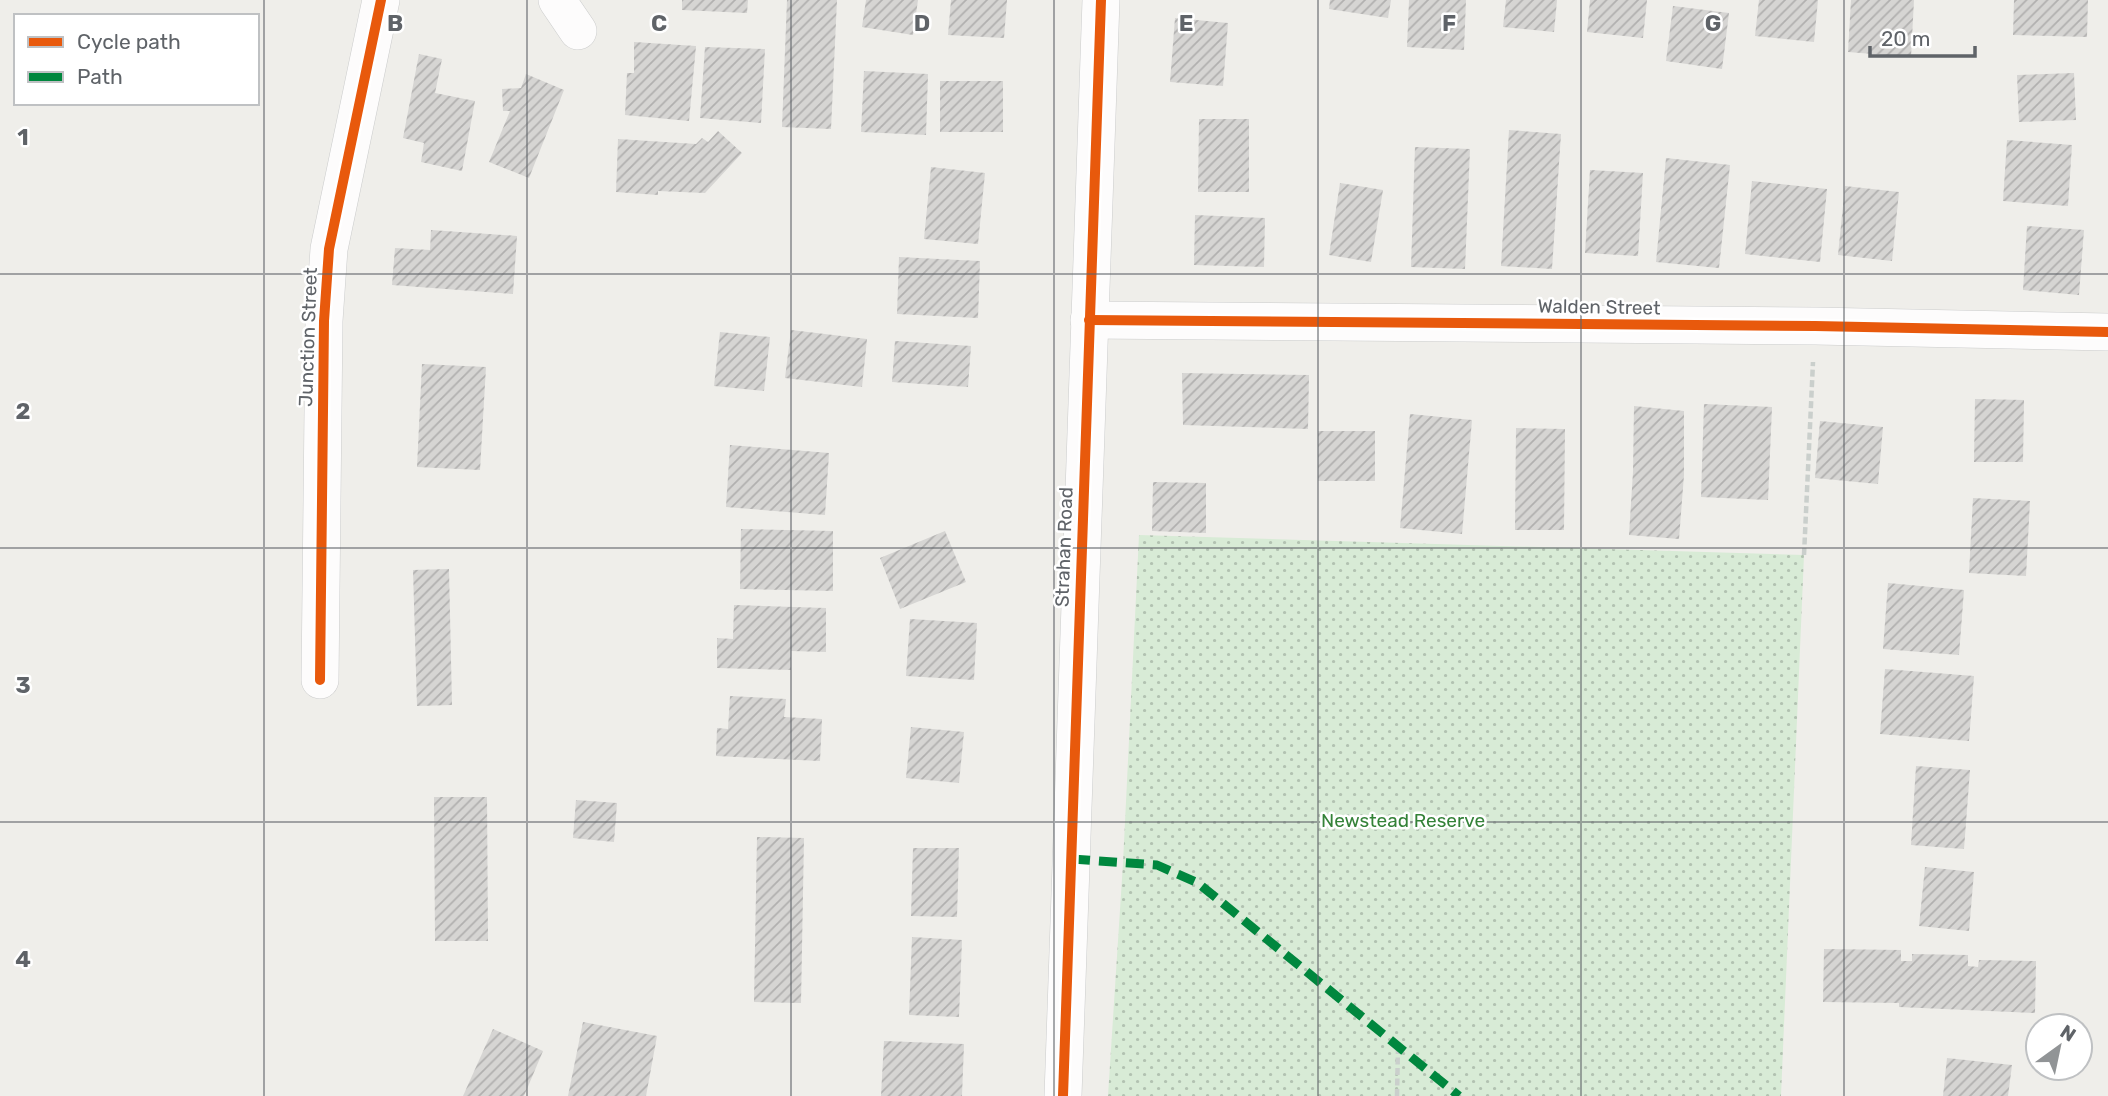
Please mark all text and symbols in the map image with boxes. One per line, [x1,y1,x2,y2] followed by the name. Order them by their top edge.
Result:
[387,9,403,37] text: B
[651,9,667,37] text: C
[914,9,930,37] text: D
[1179,9,1193,37] text: E
[1442,9,1456,37] text: F
[1705,9,1721,37] text: G
[14,14,259,105] legend
[1870,14,1975,58] scale bar
[1881,26,1930,51] text: 20 m
[77,29,181,54] text: Cycle path
[77,64,123,89] text: Path
[17,123,29,151] text: 1
[294,266,322,407] street label: Junction Street
[1537,294,1661,320] street label: Walden Street
[16,397,30,425] text: 2
[1050,487,1078,607] street label: Strahan Road
[15,671,31,699] text: 3
[1321,809,1485,832] park label: Newstead Reserve
[15,945,31,973] text: 4
[2024,1012,2094,1082] north arrow
[2056,1020,2080,1047] text: N

